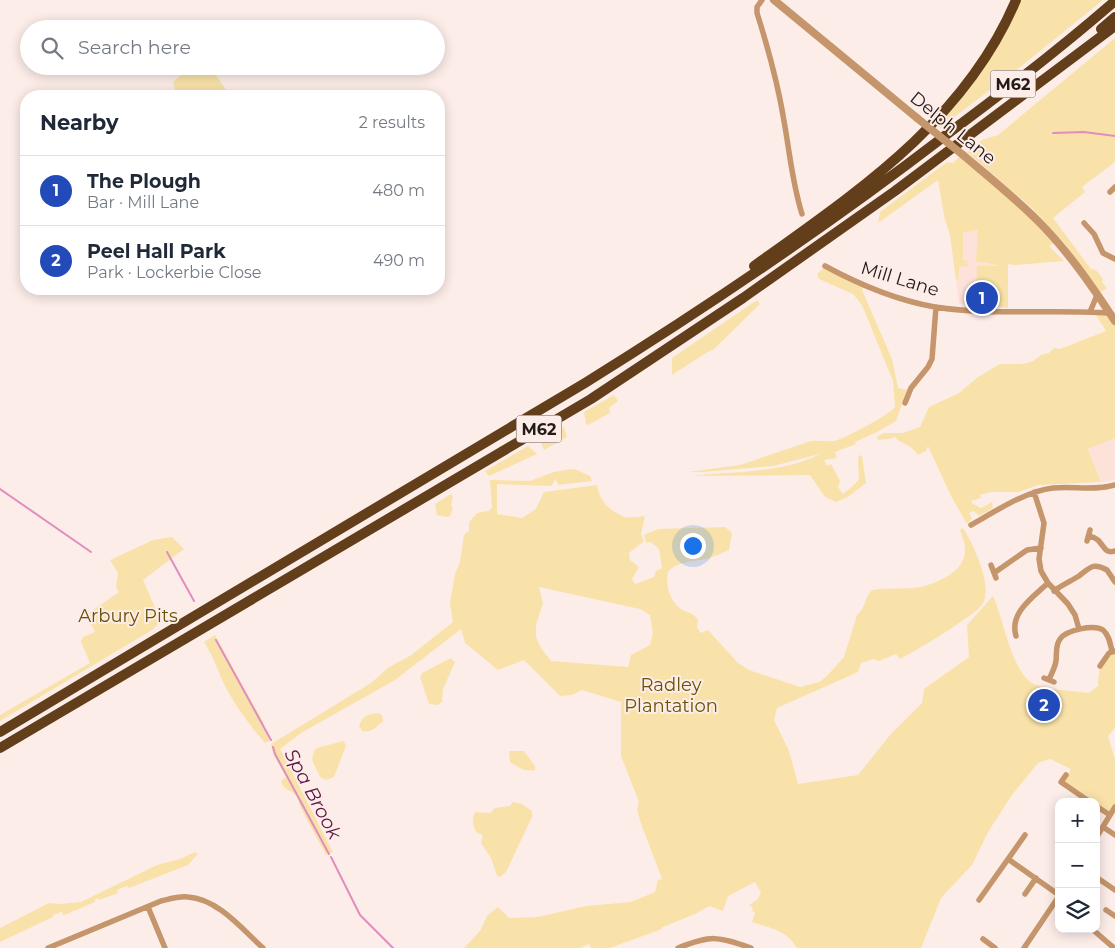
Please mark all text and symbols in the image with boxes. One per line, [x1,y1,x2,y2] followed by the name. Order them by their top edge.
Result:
[20,20,445,75] search box
[38,34,66,62] icon: search
[78,36,191,59] text: Search here
[990,70,1036,98] road number: M62
[906,87,1000,169] street label: Delph Lane
[40,110,119,135] text: Nearby
[359,113,425,132] text: 2 results
[87,170,201,193] text: The Plough
[53,181,59,200] text: 1
[372,181,425,200] text: 480 m
[87,193,199,212] text: Bar · Mill Lane
[87,240,226,263] text: Peel Hall Park
[51,251,61,270] text: 2
[373,251,425,270] text: 490 m
[858,257,942,301] street label: Mill Lane
[87,263,262,282] text: Park · Lockerbie Close
[966,279,998,317] pin: 1
[516,416,562,442] road number: M62
[680,533,706,559] your location
[78,605,178,627] park label: Arbury Pits
[624,674,718,717] park label: Radley Plantation
[1028,686,1060,724] pin: 2
[280,745,347,844] water label: Spa Brook
[1055,798,1100,933] map controls
[1055,798,1100,843] button: +
[1055,843,1100,888] button: −
[1055,888,1100,933] button: layers

